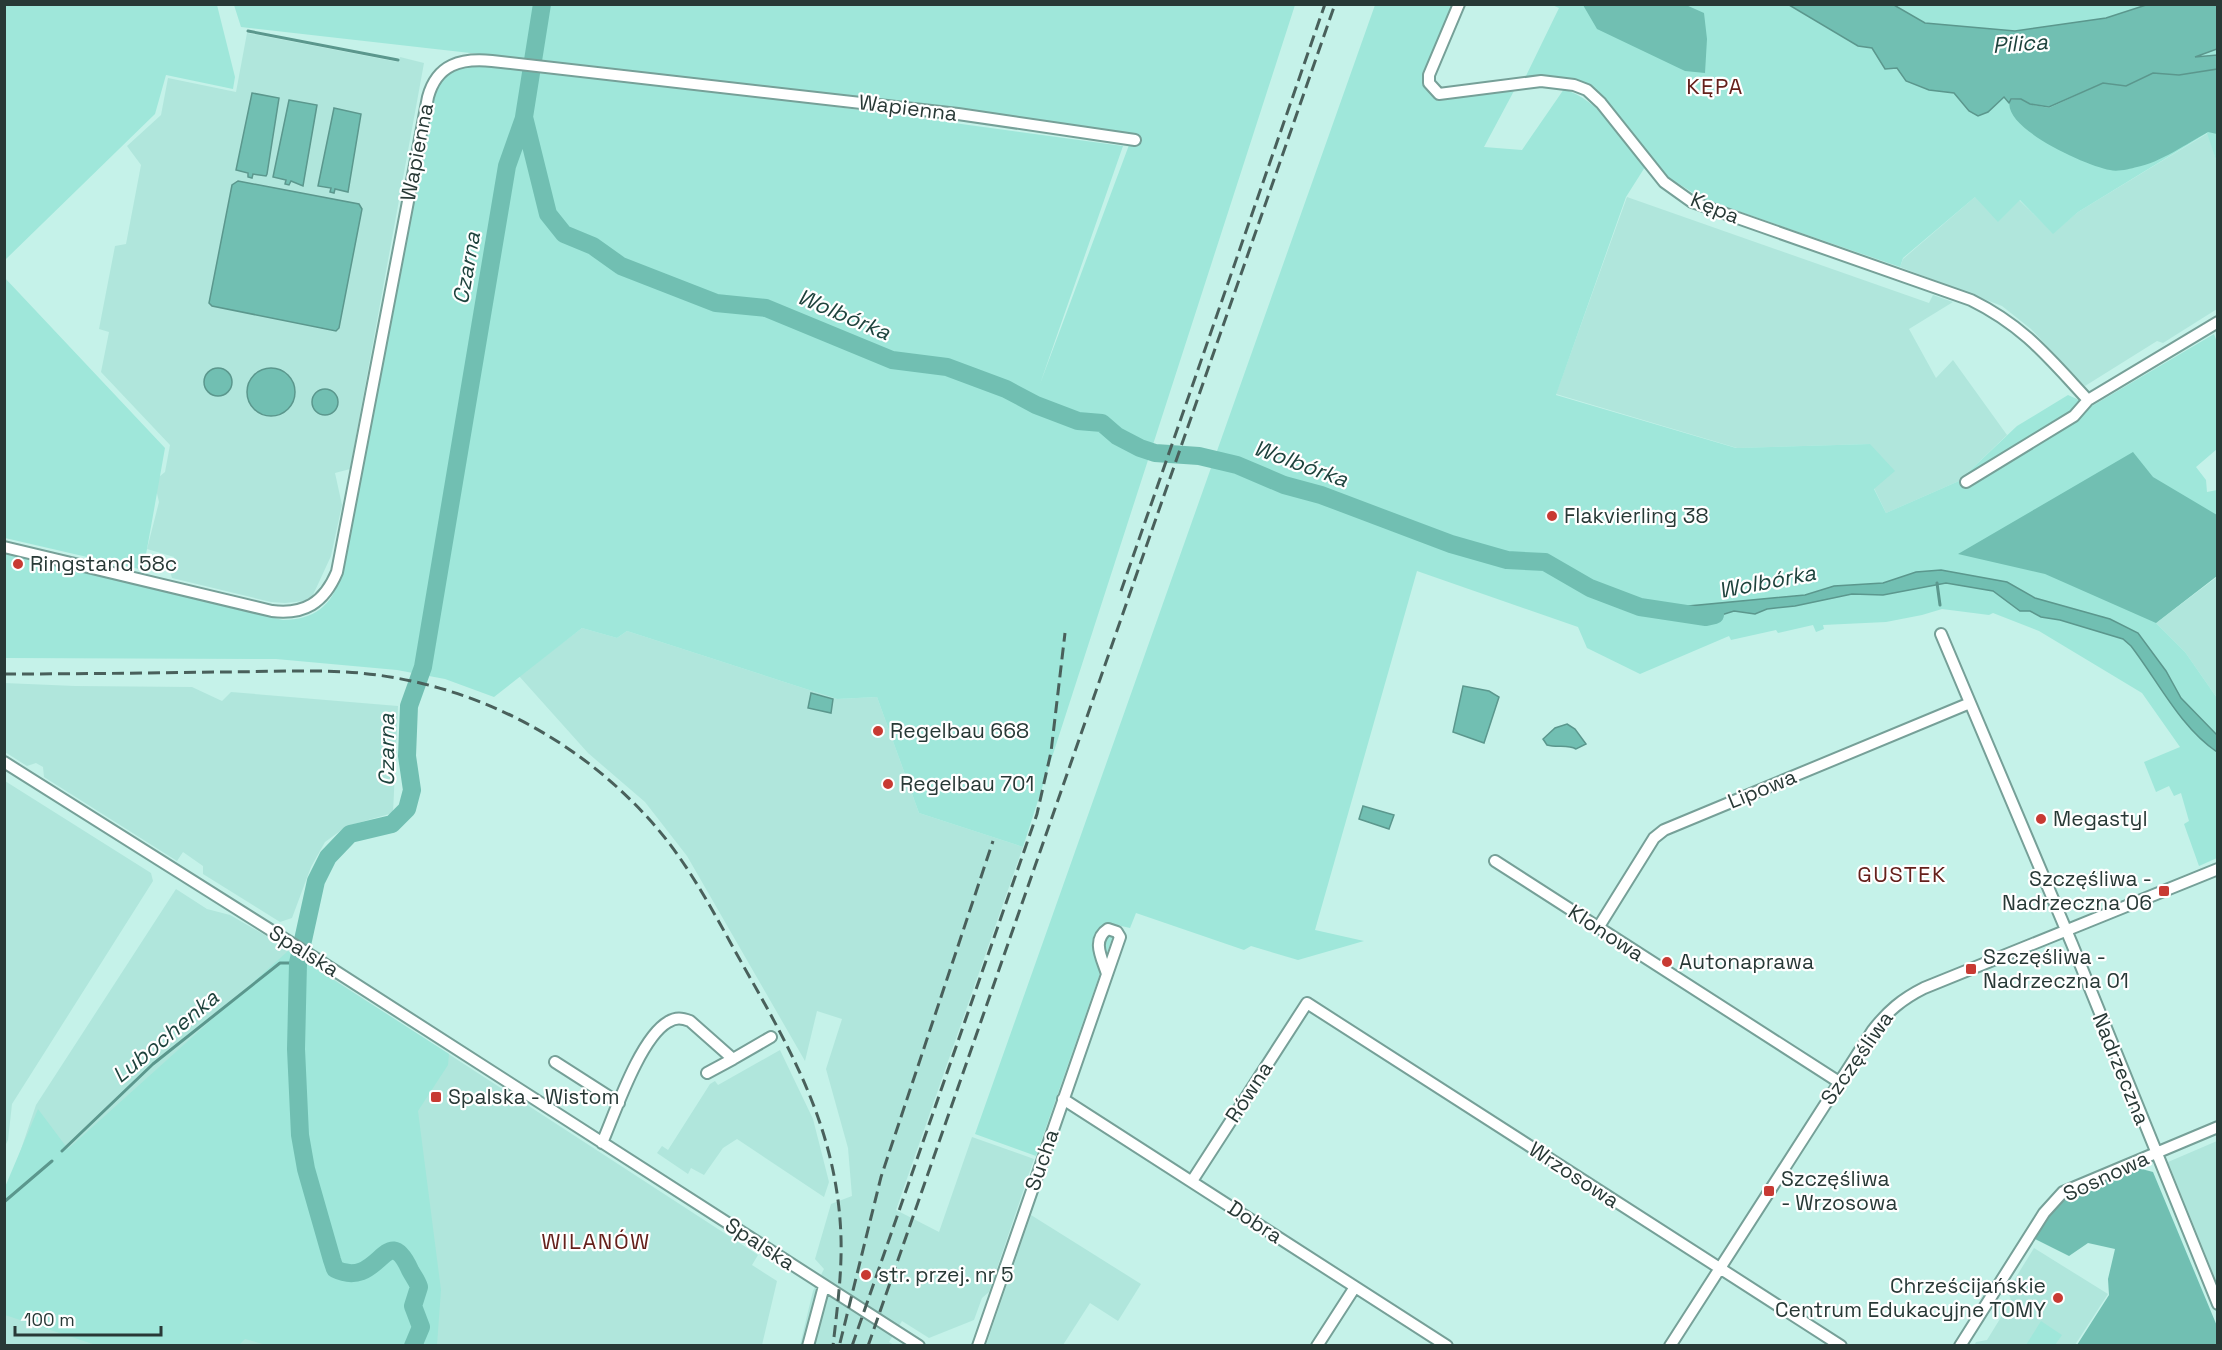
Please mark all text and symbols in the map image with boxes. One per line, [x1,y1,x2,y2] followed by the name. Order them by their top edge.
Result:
[1991,27,2049,59] water label: Pilica
[1686,72,1744,100] district label: KĘPA
[857,88,959,127] street label: Wapienna
[394,101,439,203] street label: Wapienna
[1687,186,1744,229] street label: Kępa
[446,229,486,306] water label: Czarna
[793,282,895,346] water label: Wolbórka
[1250,433,1352,493] water label: Wolbórka
[1564,502,1708,529] place label: Flakvierling 38
[1545,509,1559,523] marker: Flakvierling 38
[30,550,177,577] place label: Ringstand 58c
[11,557,25,571] marker: Ringstand 58c
[1716,558,1818,604] water label: Wolbórka
[372,713,400,786] water label: Czarna
[890,717,1029,744] place label: Regelbau 668
[871,724,885,738] marker: Regelbau 668
[1724,763,1800,814] street label: Lipowa
[900,770,1034,797] place label: Regelbau 701
[881,777,895,791] marker: Regelbau 701
[2053,805,2148,832] place label: Megastyl
[2034,812,2048,826] marker: Megastyl
[1857,860,1947,888] district label: GUSTEK
[2002,865,2152,916] place label: Szczęśliwa - Nadrzeczna 06
[2157,884,2171,898] marker: Szczęśliwa - Nadrzeczna 06
[1563,898,1649,967] street label: Klonowa
[264,919,344,983] street label: Spalska
[1983,943,2129,994] place label: Szczęśliwa - Nadrzeczna 01
[1679,948,1814,975] place label: Autonaprawa
[1660,955,1674,969] marker: Autonaprawa
[1964,962,1978,976] marker: Szczęśliwa - Nadrzeczna 01
[106,983,224,1089] water label: Lubochenka
[1814,1005,1899,1110] street label: Szczęśliwa
[2087,1009,2156,1129] street label: Nadrzeczna
[1219,1056,1278,1128] street label: Równa
[448,1083,619,1110] place label: Spalska - Wistom
[429,1090,443,1104] marker: Spalska - Wistom
[1018,1126,1065,1194] street label: Sucha
[1524,1135,1625,1214] street label: Wrzosowa
[2059,1144,2153,1207] street label: Sosnowa
[1781,1165,1898,1216] place label: Szczęśliwa - Wrzosowa
[1762,1184,1776,1198] marker: Szczęśliwa - Wrzosowa
[1223,1194,1288,1249] street label: Dobra
[720,1211,800,1276] street label: Spalska
[541,1227,651,1255] district label: WILANÓW
[878,1261,1013,1288] place label: str. przej. nr 5
[859,1268,873,1282] marker: str. przej. nr 5
[1775,1272,2046,1323] place label: Chrześcijańskie Centrum Edukacyjne TOMY
[2051,1291,2065,1305] marker: Chrześcijańskie Centrum Edukacyjne TOMY
[15,1299,160,1337] scale bar
[24,1308,75,1331] text: 100 m

